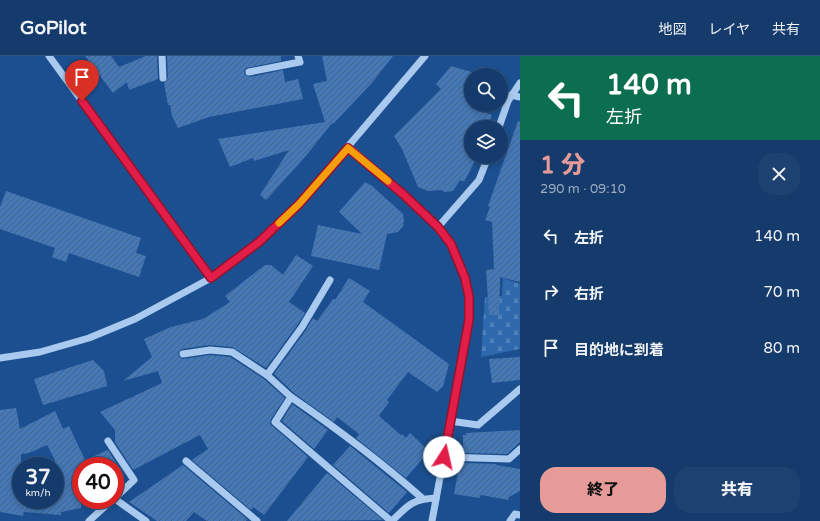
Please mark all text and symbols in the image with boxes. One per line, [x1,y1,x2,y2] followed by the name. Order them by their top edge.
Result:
[20,17,86,39] text: GoPilot
[658,21,686,38] text: 地図
[708,21,750,38] text: レイヤ
[772,21,800,38] text: 共有
[65,60,99,101] pin
[71,66,93,88] icon: arrive
[464,68,508,164] map controls
[464,68,508,112] button: search
[606,68,692,102] text: 140 m
[540,72,592,124] icon: left
[606,106,642,128] text: 左折
[464,120,508,164] button: layers
[540,151,585,180] text: 1 分
[758,153,800,195] button: close
[540,181,626,197] text: 290 m · 09:10
[540,225,562,247] icon: left
[754,227,800,245] text: 140 m
[574,229,604,247] text: 左折
[540,281,562,303] icon: right
[763,283,800,301] text: 70 m
[574,285,604,303] text: 右折
[540,337,562,359] icon: arrive
[763,339,800,357] text: 80 m
[574,341,664,359] text: 目的地に到着
[423,436,465,478] position arrow
[72,457,124,509] speed limit sign: 40
[25,466,51,490] text: 37
[540,467,666,513] button: 終了
[674,467,800,513] button: 共有
[25,487,51,499] text: km/h

